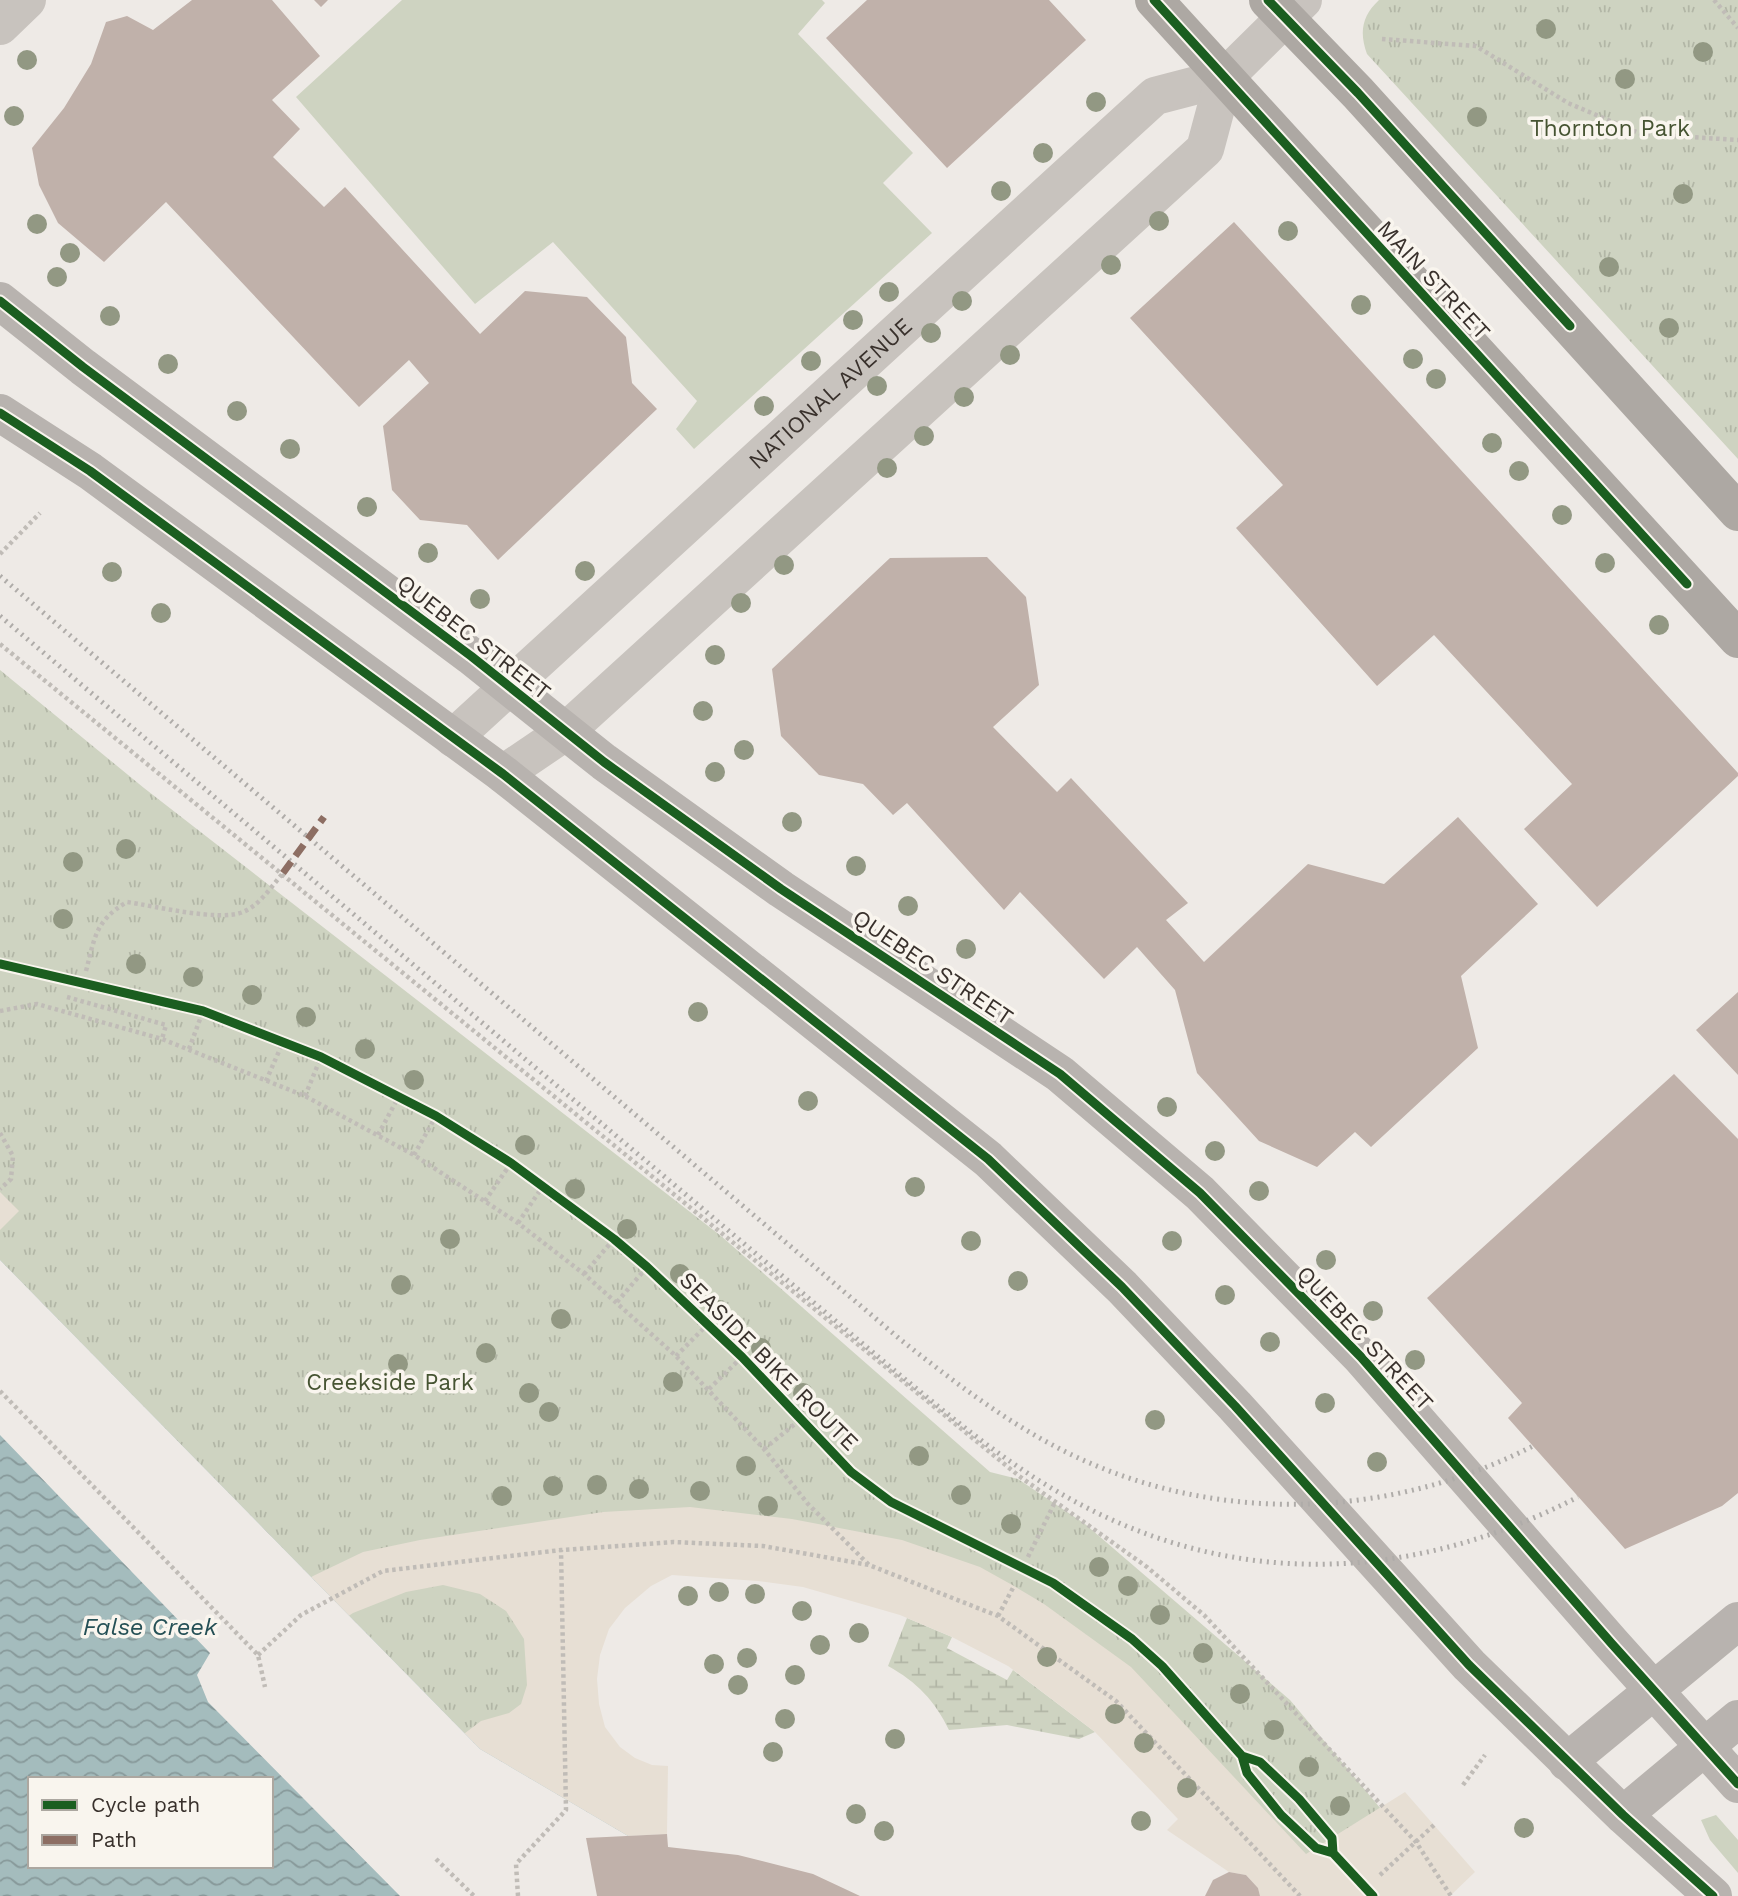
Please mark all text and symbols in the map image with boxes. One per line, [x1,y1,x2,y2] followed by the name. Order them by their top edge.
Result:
[1530,115,1690,142] park label: Thornton Park
[1372,215,1496,346] street label: MAIN STREET
[743,312,918,475] street label: NATIONAL AVENUE
[391,569,556,706] street label: QUEBEC STREET
[847,904,1018,1031] street label: QUEBEC STREET
[1291,1261,1439,1416] street label: QUEBEC STREET
[674,1266,864,1456] street label: SEASIDE BIKE ROUTE
[306,1369,474,1396] park label: Creekside Park
[83,1613,218,1641] water label: False Creek
[28,1777,273,1868] legend
[91,1792,200,1817] text: Cycle path
[91,1827,137,1852] text: Path

